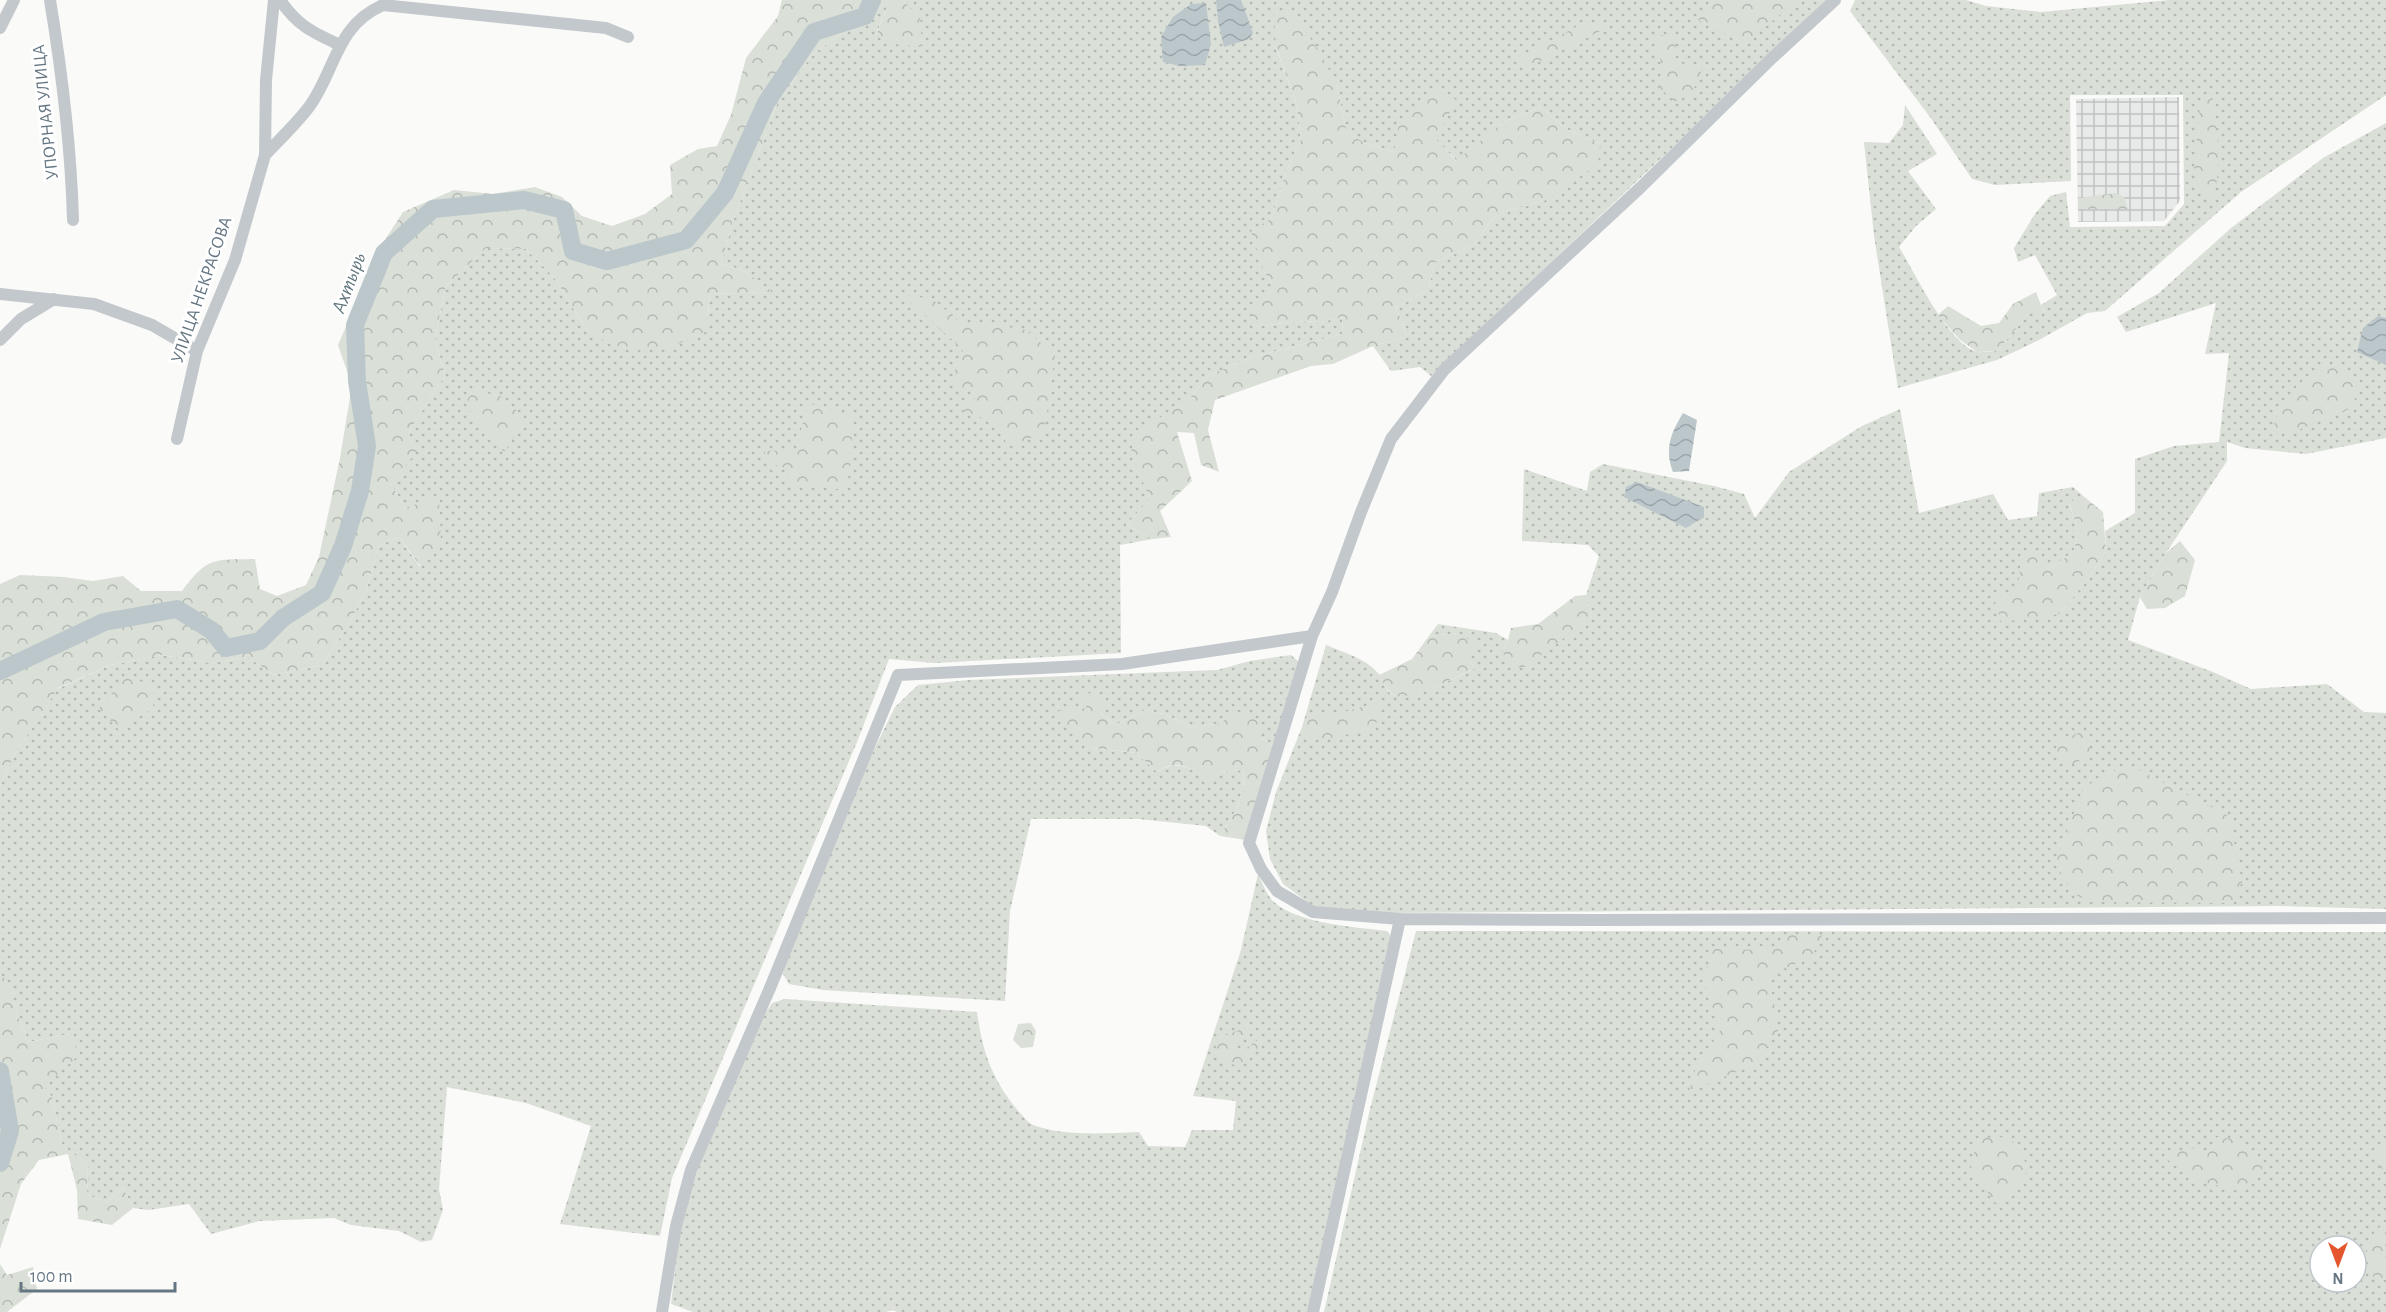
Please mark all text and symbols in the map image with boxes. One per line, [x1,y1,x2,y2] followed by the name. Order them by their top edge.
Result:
[30,43,62,181] street label: УПОРНАЯ УЛИЦА
[168,214,236,366] street label: УЛИЦА НЕКРАСОВА
[328,250,370,317] water label: Ахтырь
[2308,1234,2368,1294] north arrow
[21,1255,176,1293] scale bar
[30,1268,73,1286] text: 100 m
[2332,1270,2344,1286] text: N

